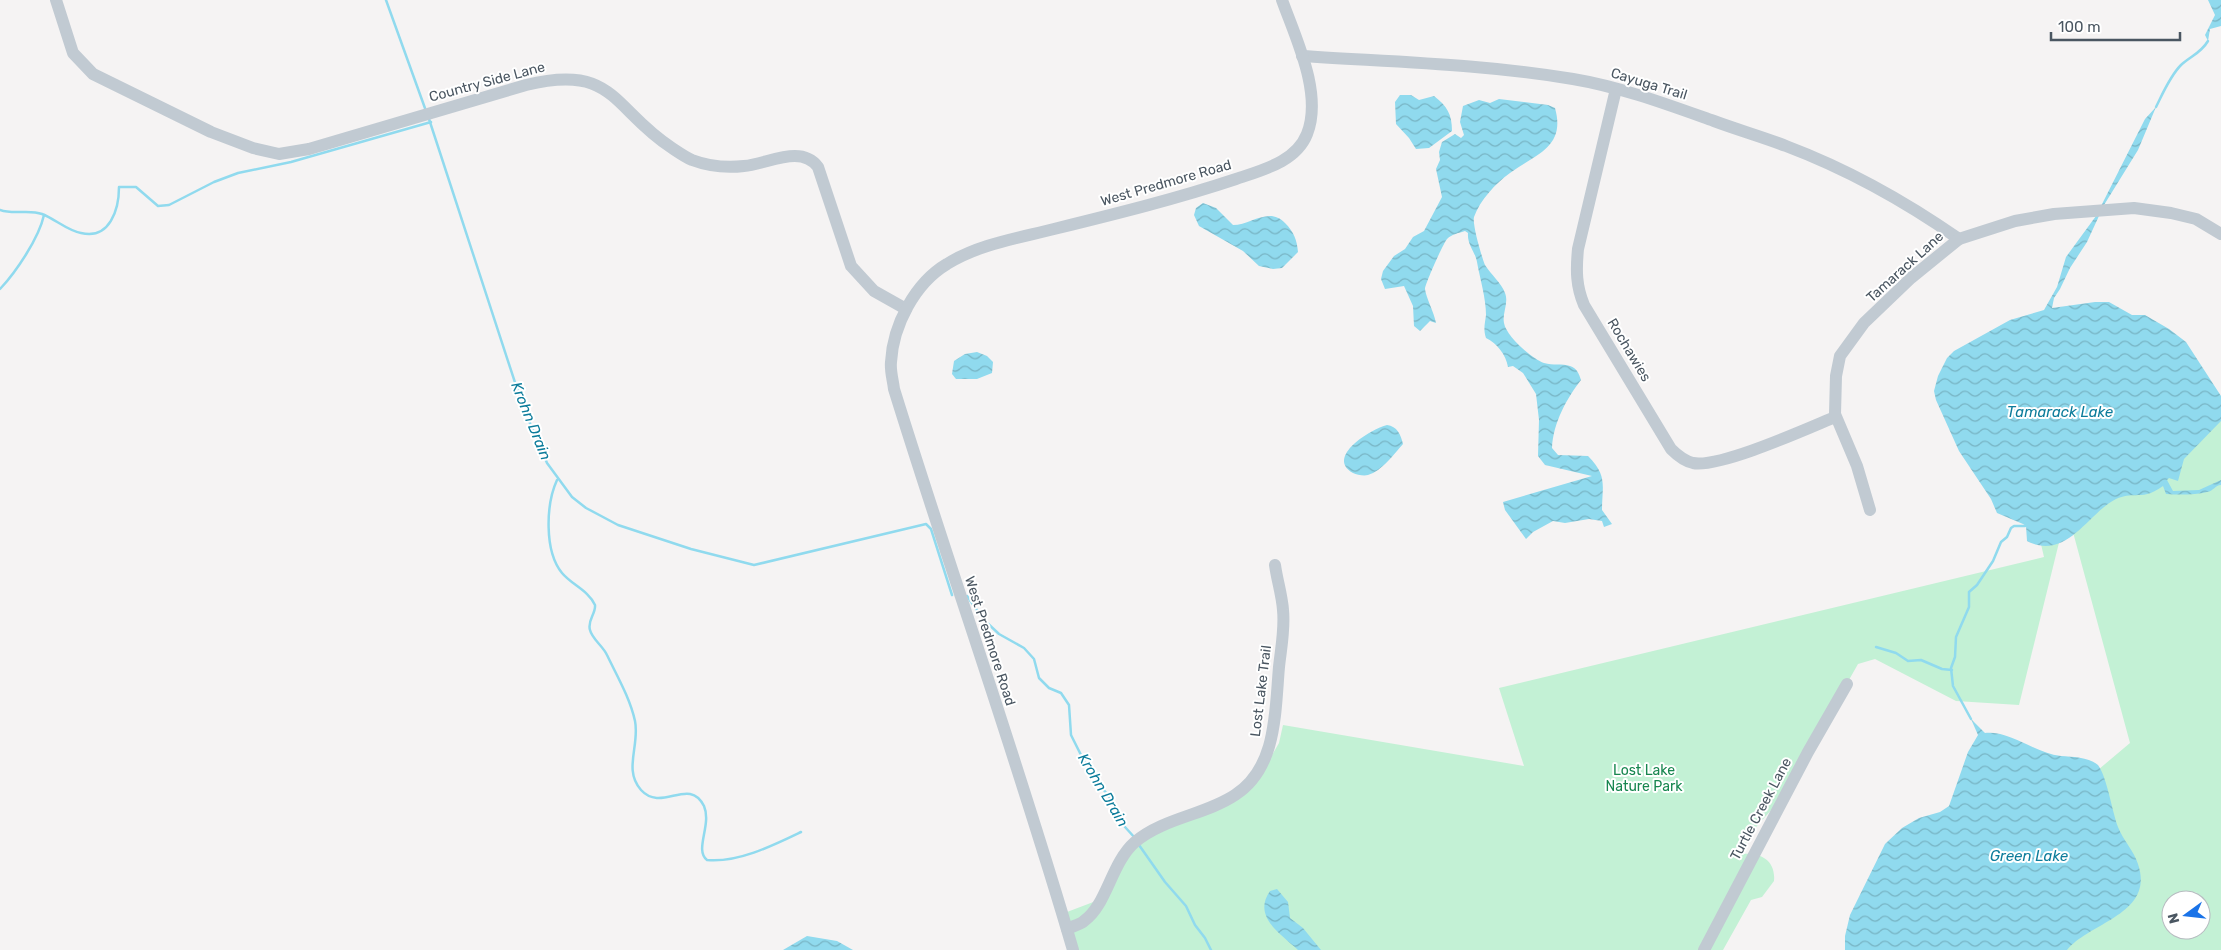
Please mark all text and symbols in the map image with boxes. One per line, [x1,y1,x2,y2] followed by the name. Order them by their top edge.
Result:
[2051,10,2180,42] scale bar
[2058,18,2100,36] text: 100 m
[427,58,547,106] street label: Country Side Lane
[1609,64,1689,104] street label: Cayuga Trail
[1099,156,1233,210] street label: West Predmore Road
[1863,228,1947,306] street label: Tamarack Lane
[1604,315,1654,385] street label: Rochawies
[507,379,555,463] water label: Krohn Drain
[2007,403,2114,421] water label: Tamarack Lake
[961,574,1019,708] street label: West Predmore Road
[1247,644,1275,738] street label: Lost Lake Trail
[1074,750,1132,830] water label: Krohn Drain
[1727,755,1795,863] street label: Turtle Creek Lane
[1606,762,1683,795] park label: Lost Lake Nature Park
[1990,847,2069,865] water label: Green Lake
[2161,890,2211,940] north arrow
[2164,911,2183,925] text: N

